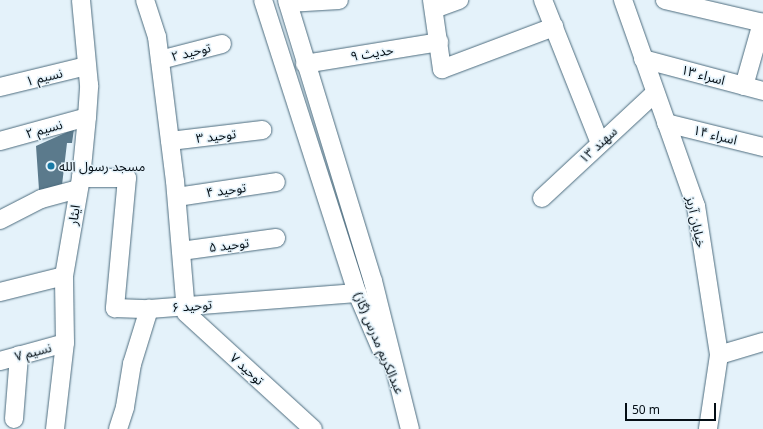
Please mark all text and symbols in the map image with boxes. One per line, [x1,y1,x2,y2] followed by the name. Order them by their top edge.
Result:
[170,40,212,64] street label: توحید ۲
[349,42,395,64] street label: حدیث ۹
[679,62,727,88] street label: اسراء ۱۳
[24,65,64,89] street label: نسیم ۱
[24,116,64,142] street label: نسیم ۲
[691,122,739,148] street label: اسراء ۱۴
[576,123,620,167] street label: سهند ۱۳
[195,126,237,146] street label: توحید ۳
[59,158,145,174] place label: مسجد رسول الله
[46,161,56,171] marker: مسجد رسول الله
[205,179,247,201] street label: توحید ۴
[683,195,709,249] street label: خیابان آریز
[65,204,83,226] street label: ایثار
[208,235,250,255] street label: توحید ۵
[350,290,408,396] street label: عبدالکریم مدرس (گاز)
[171,296,213,316] street label: توحید ۶
[13,340,53,364] street label: نسیم ۷
[227,350,267,388] street label: توحید ۷
[627,395,718,421] scale bar
[632,401,660,418] text: 50 m

